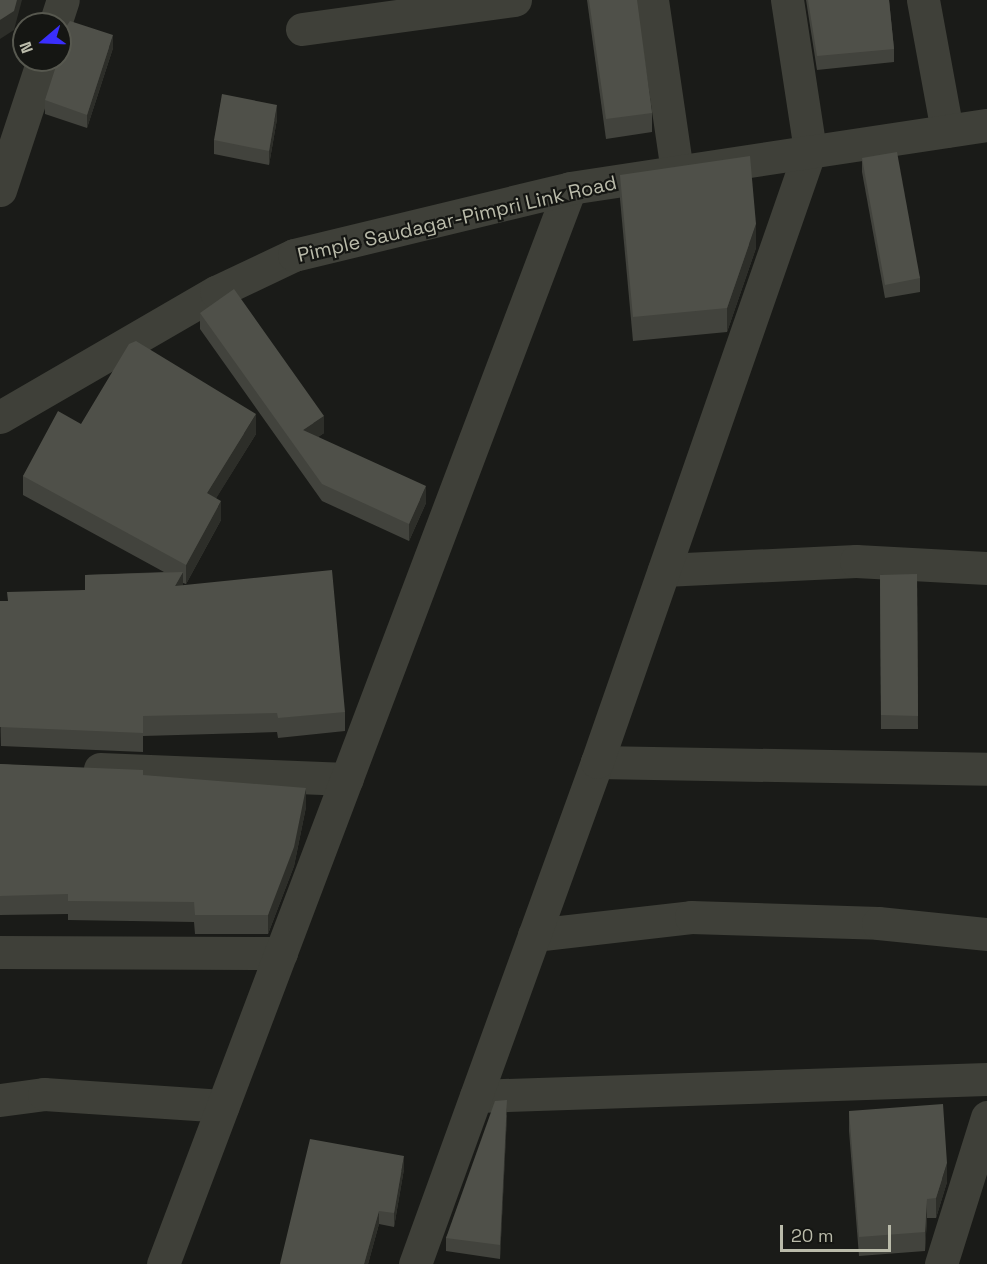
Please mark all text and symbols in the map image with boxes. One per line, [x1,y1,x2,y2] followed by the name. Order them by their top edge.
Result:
[12,12,72,72] north arrow
[15,39,38,56] text: N
[295,171,619,267] street label: Pimple Saudagar-Pimpri Link Road
[783,1213,894,1251] scale bar
[791,1224,834,1247] text: 20 m

